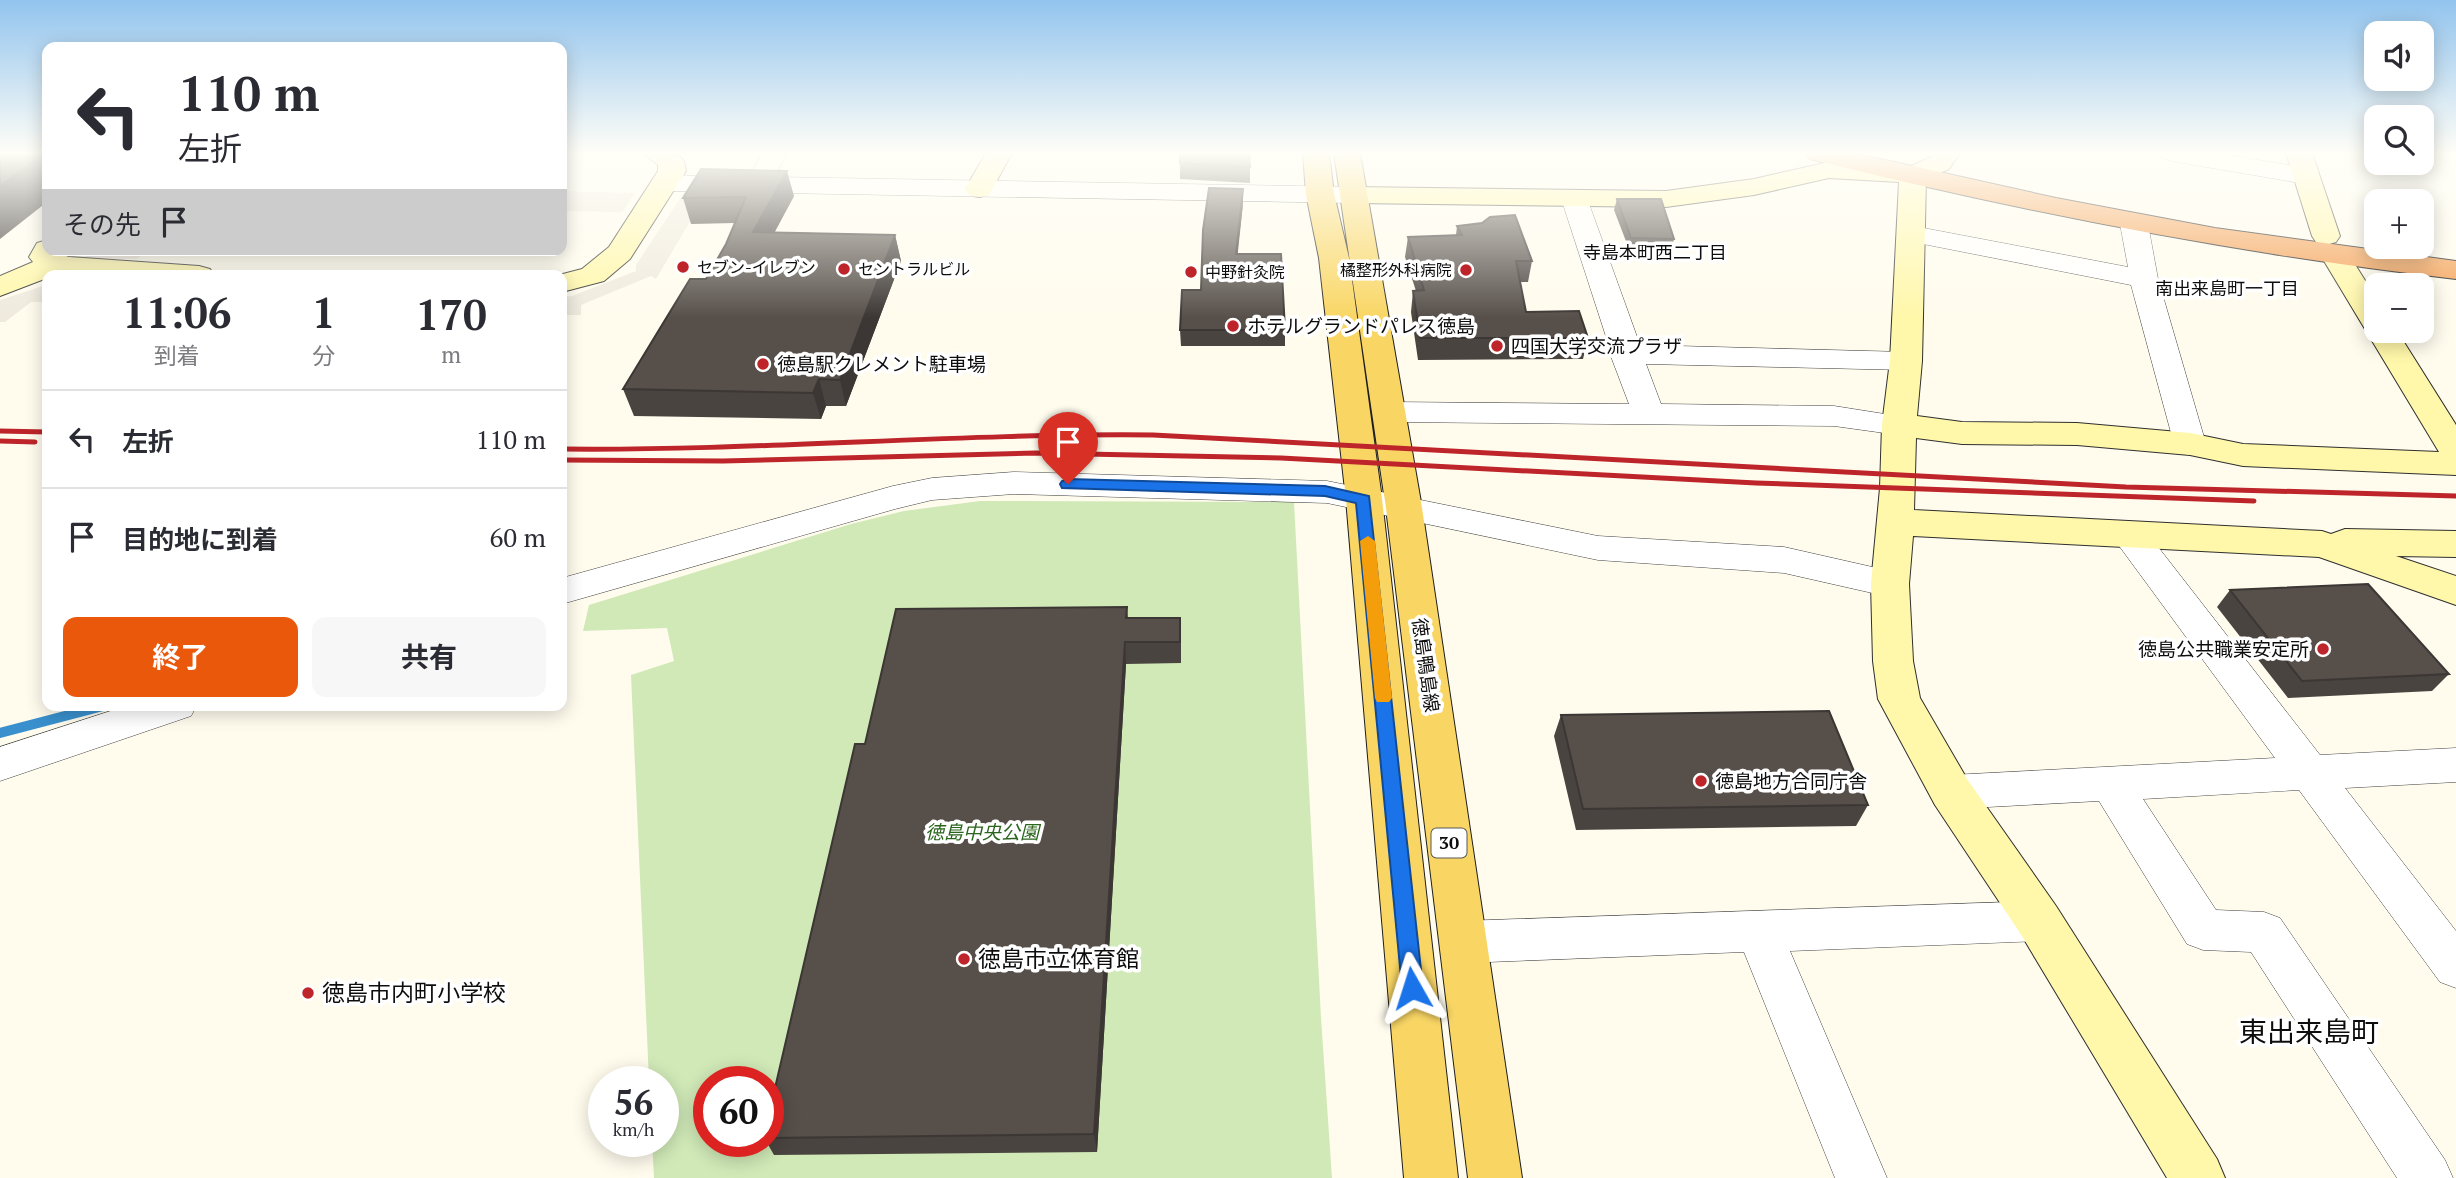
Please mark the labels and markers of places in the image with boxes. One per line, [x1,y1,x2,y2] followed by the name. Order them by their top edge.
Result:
[697,256,816,278] place label: セブン-イレブン
[858,258,970,280] place label: セントラルビル
[675,259,691,275] marker: セブン-イレブン
[1340,259,1452,281] place label: 橘整形外科病院
[836,261,852,277] marker: セントラルビル
[1205,261,1285,283] place label: 中野針灸院
[1458,262,1474,278] marker: 橘整形外科病院
[1183,264,1199,280] marker: 中野針灸院
[1247,313,1475,338] place label: ホテルグランドパレス徳島
[1225,318,1241,334] marker: ホテルグランドパレス徳島
[1511,333,1682,358] place label: 四国大学交流プラザ
[1489,338,1505,354] marker: 四国大学交流プラザ
[777,351,986,376] place label: 徳島駅クレメント駐車場
[755,356,771,372] marker: 徳島駅クレメント駐車場
[1038,412,1098,484] pin
[2138,636,2309,661] place label: 徳島公共職業安定所
[2315,641,2331,657] marker: 徳島公共職業安定所
[1715,768,1867,793] place label: 徳島地方合同庁舎
[1693,773,1709,789] marker: 徳島地方合同庁舎
[978,943,1139,974] place label: 徳島市立体育館
[956,951,972,967] marker: 徳島市立体育館
[322,977,506,1008] place label: 徳島市内町小学校
[300,985,316,1001] marker: 徳島市内町小学校

